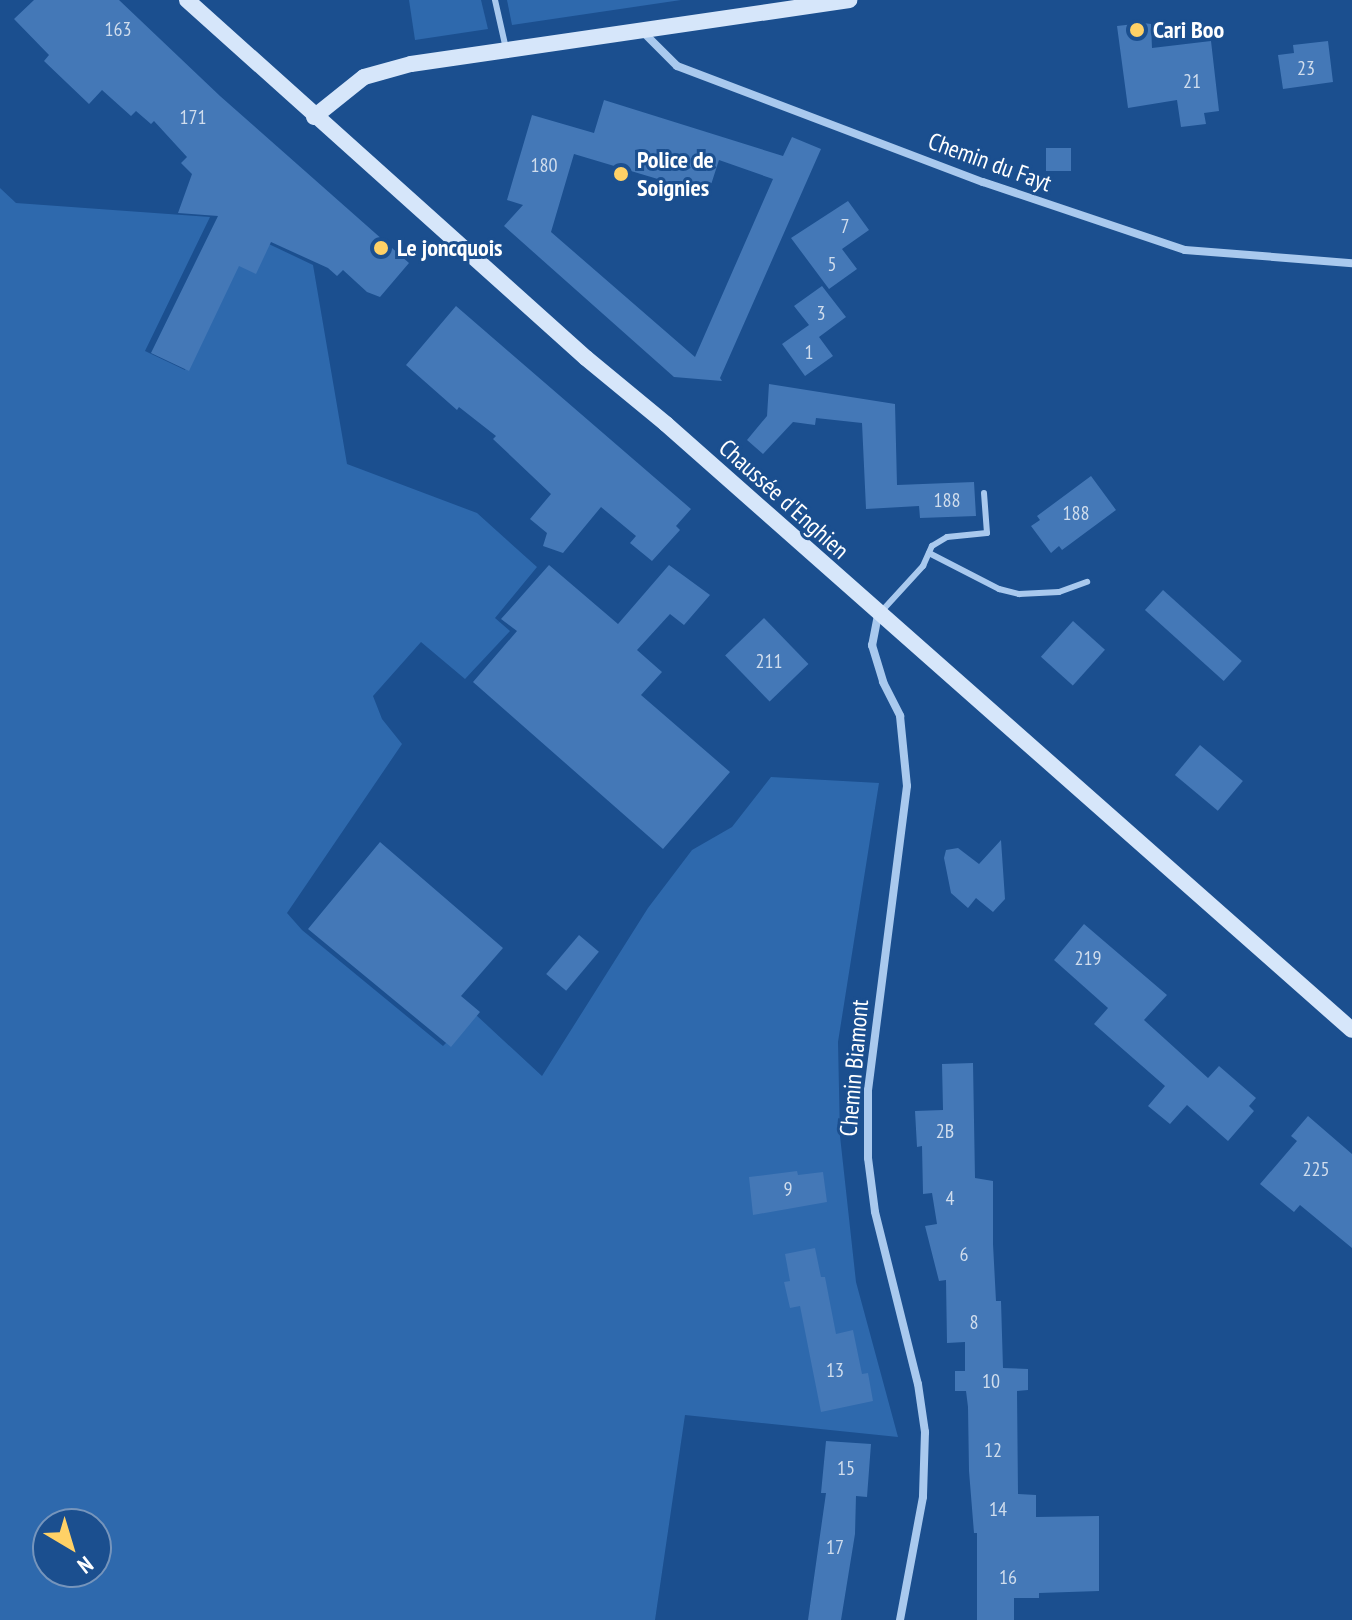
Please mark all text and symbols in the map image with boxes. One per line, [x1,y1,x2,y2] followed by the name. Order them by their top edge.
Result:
[1153,16,1224,44] place label: Cari Boo
[105,17,131,41] house number: 163
[1128,21,1146,39] marker: Cari Boo
[1297,56,1315,80] house number: 23
[1183,69,1201,93] house number: 21
[180,105,206,129] house number: 171
[924,126,1056,198] street label: Chemin du Fayt
[637,146,714,202] place label: Police de Soignies
[531,153,557,177] house number: 180
[612,165,630,183] marker: Police de Soignies
[841,214,849,238] house number: 7
[397,234,503,262] place label: Le joncquois
[372,239,390,257] marker: Le joncquois
[828,252,836,276] house number: 5
[817,301,825,325] house number: 3
[805,340,813,364] house number: 1
[713,433,855,565] street label: Chaussée d'Enghien
[934,488,960,512] house number: 188
[1063,501,1089,525] house number: 188
[756,649,782,673] house number: 211
[1075,946,1101,970] house number: 219
[834,998,874,1138] street label: Chemin Biamont
[936,1119,954,1143] house number: 2B
[1303,1157,1329,1181] house number: 225
[784,1177,792,1201] house number: 9
[946,1186,954,1210] house number: 4
[960,1242,968,1266] house number: 6
[970,1310,978,1334] house number: 8
[826,1358,844,1382] house number: 13
[982,1369,1000,1393] house number: 10
[984,1438,1002,1462] house number: 12
[837,1456,855,1480] house number: 15
[989,1497,1007,1521] house number: 14
[32,1508,112,1588] north arrow
[826,1535,844,1559] house number: 17
[72,1551,99,1580] text: N
[999,1565,1017,1589] house number: 16

